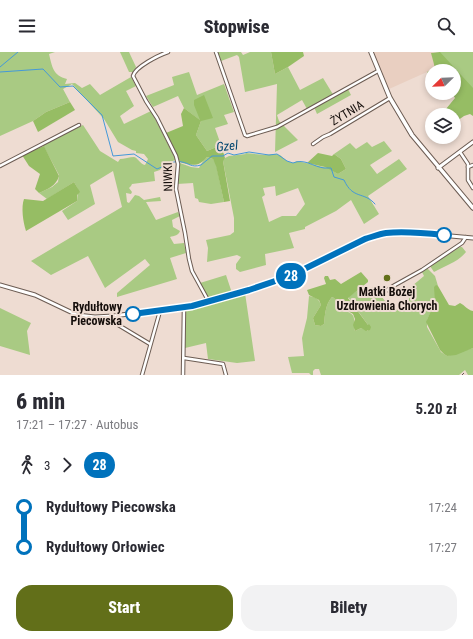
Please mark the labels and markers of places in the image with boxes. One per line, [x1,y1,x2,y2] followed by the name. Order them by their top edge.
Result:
[436,227,452,243] unlabelled marker
[382,273,392,283] marker: Matki Bożej Uzdrowienia Chorych
[336,285,438,313] place label: Matki Bożej Uzdrowienia Chorych
[70,300,123,328] place label: Rydułtowy Piecowska
[125,306,141,322] marker: Rydułtowy Piecowska

